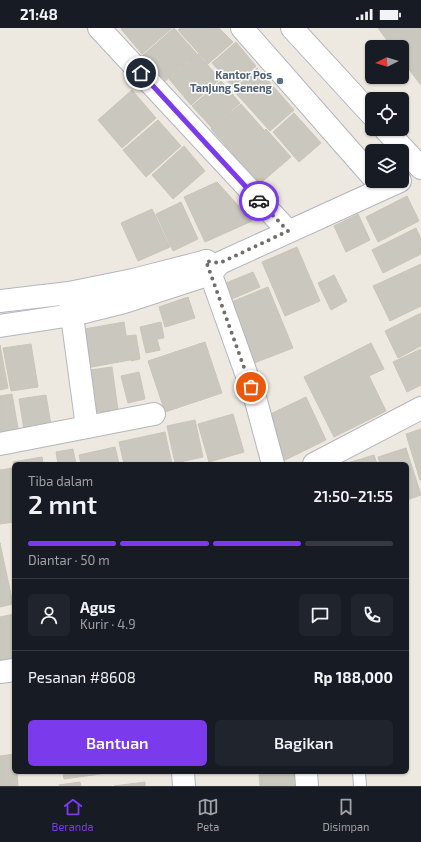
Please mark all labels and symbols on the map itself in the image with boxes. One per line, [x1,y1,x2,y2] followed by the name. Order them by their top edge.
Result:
[365,40,409,84] north arrow
[124,56,158,90] pin
[190,68,273,95] place label: Kantor Pos Tanjung Seneng
[275,76,285,86] marker: Kantor Pos Tanjung Seneng
[239,181,279,221] courier
[234,370,268,404] pin

